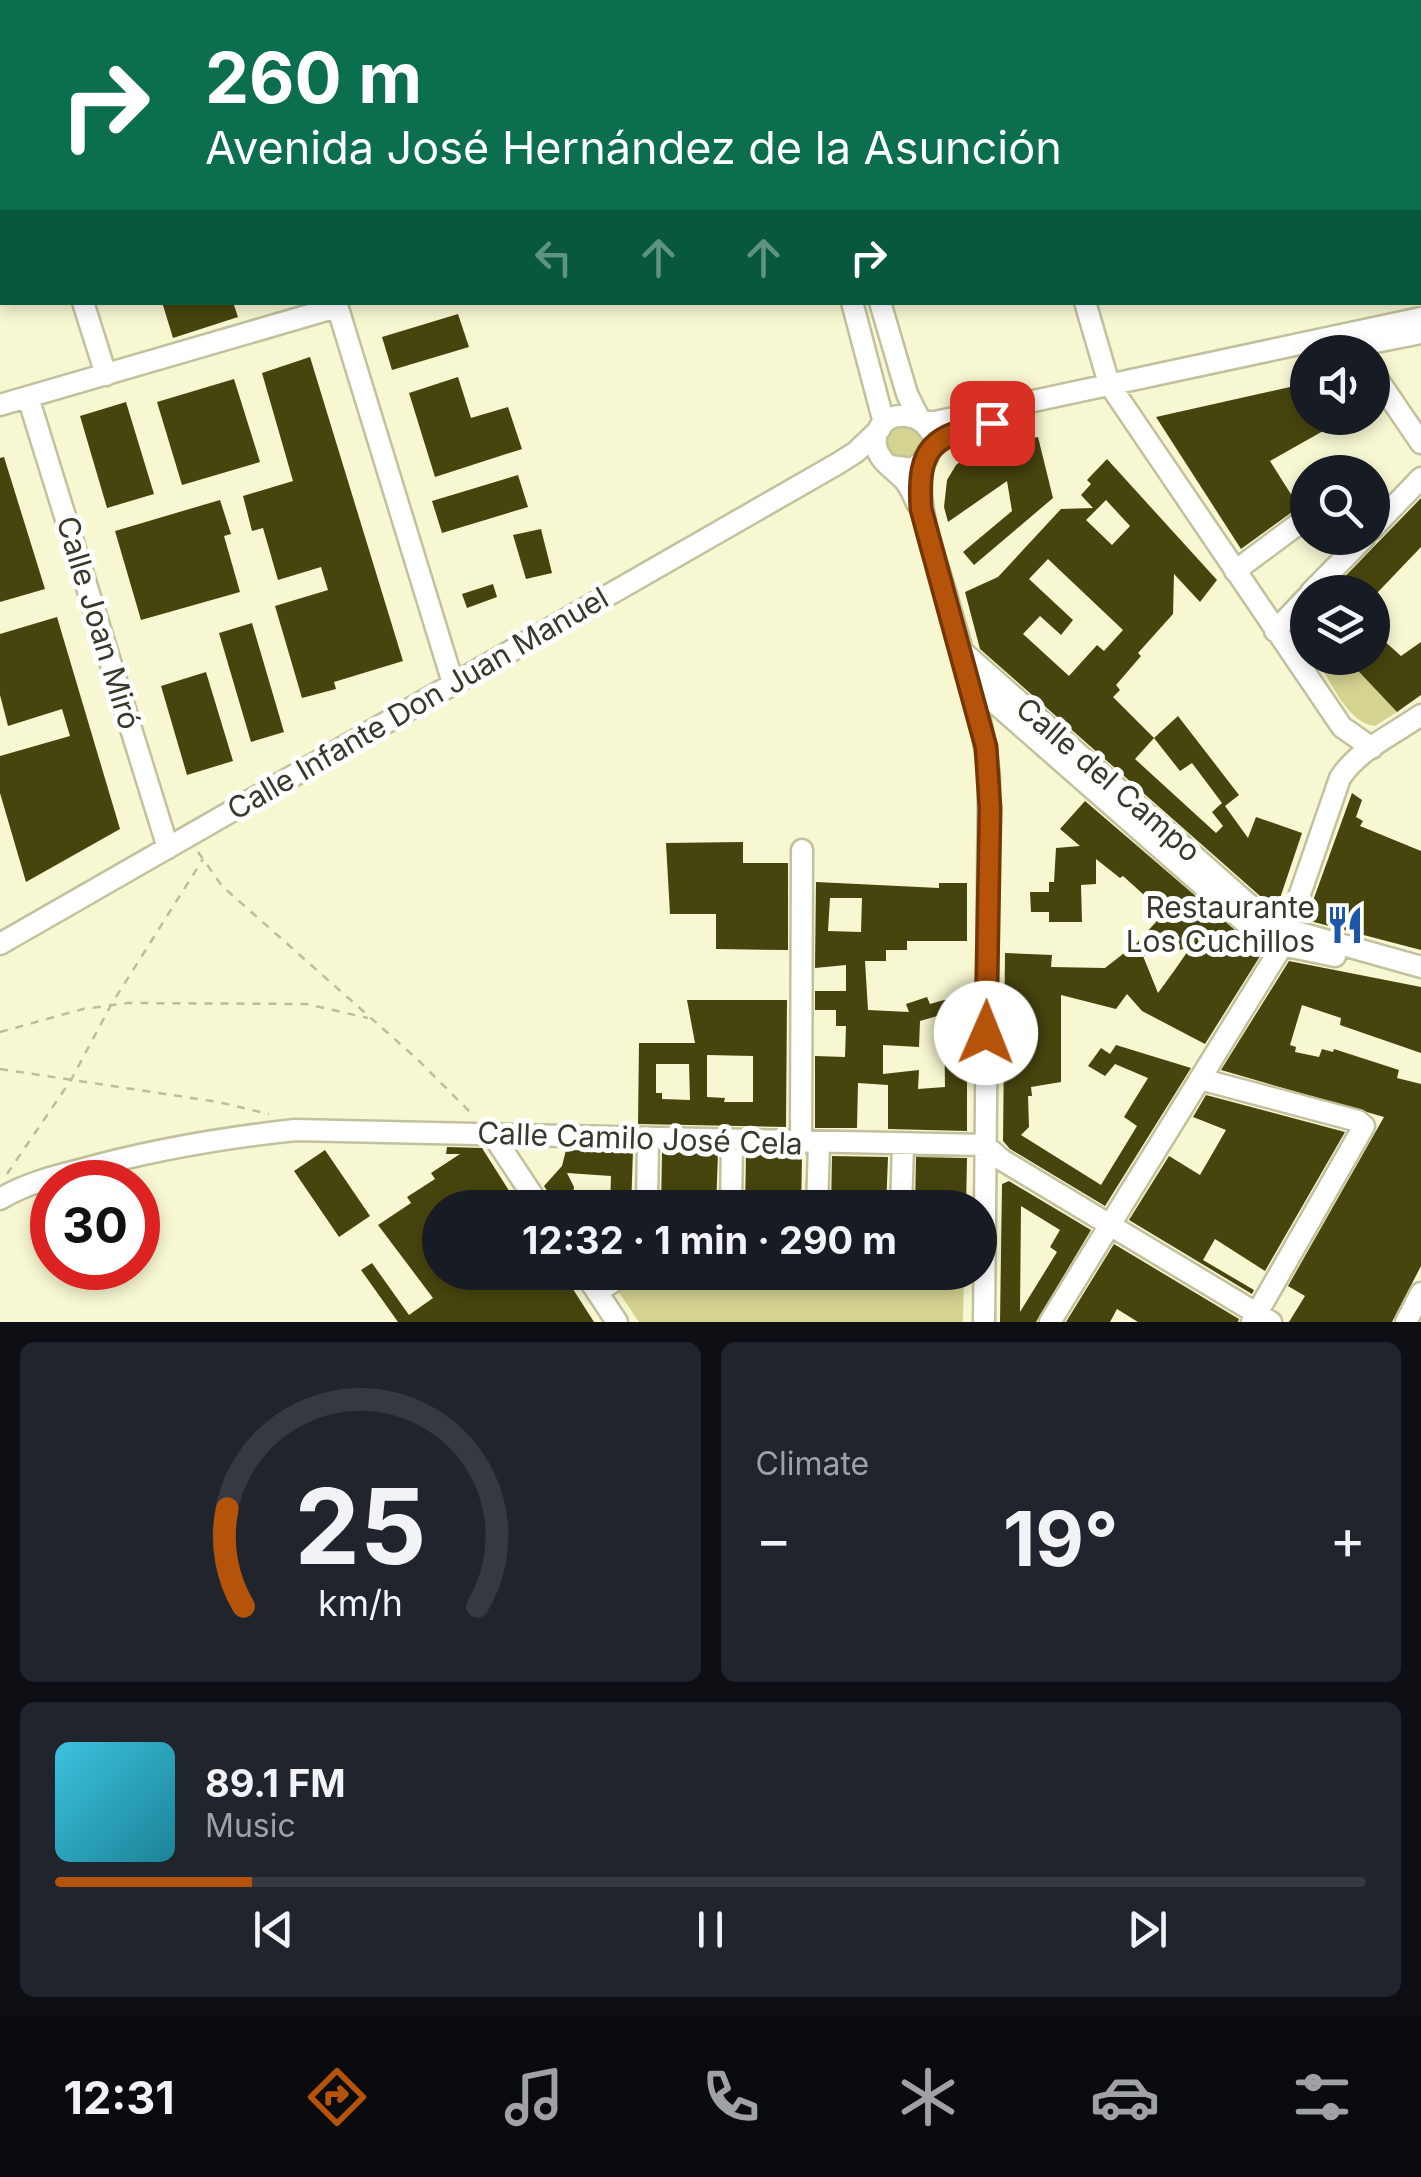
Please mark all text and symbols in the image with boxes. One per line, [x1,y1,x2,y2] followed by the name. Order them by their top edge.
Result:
[205,35,422,120] text: 260 m
[40,40,170,170] icon: right
[205,120,1062,175] text: Avenida José Hernández de la Asunción
[526,230,581,285] icon: left
[631,230,686,285] icon: ahead
[736,230,791,285] icon: ahead
[841,230,896,285] icon: right
[1290,335,1390,675] map controls
[1290,335,1390,435] button: sound
[950,381,1035,466] pin
[965,396,1020,451] icon: arrive
[1290,455,1390,555] button: search
[49,512,148,734] street label: Calle Joan Miró
[1290,575,1390,675] button: layers
[221,579,614,827] street label: Calle Infante Don Juan Manuel
[1009,689,1208,869] street label: Calle del Campo
[1126,889,1315,959] place label: Restaurante Los Cuchillos
[1324,904,1366,946] restaurant icon: Restaurante Los Cuchillos
[934,981,1038,1085] position arrow
[477,1114,803,1162] street label: Calle Camilo José Cela
[30,1160,160,1290] speed limit sign: 30
[522,1217,897,1263] text: 12:32 · 1 min · 290 m
[756,1444,869,1483] text: Climate
[294,1463,426,1589] text: 25
[1003,1493,1119,1584] text: 19°
[756,1506,792,1572] text: −
[1330,1506,1366,1572] text: +
[318,1581,403,1625] text: km/h
[205,1760,346,1806] text: 89.1 FM
[205,1806,296,1845] text: Music
[246,1902,301,1957] icon: previous
[683,1902,738,1957] icon: pause
[1120,1902,1175,1957] icon: next
[302,2062,372,2132] icon: directions
[499,2062,569,2132] icon: music
[696,2062,766,2132] icon: phone
[893,2062,963,2132] icon: climate
[1090,2062,1160,2132] icon: car
[1287,2062,1357,2132] icon: filters
[64,2070,175,2125] text: 12:31

